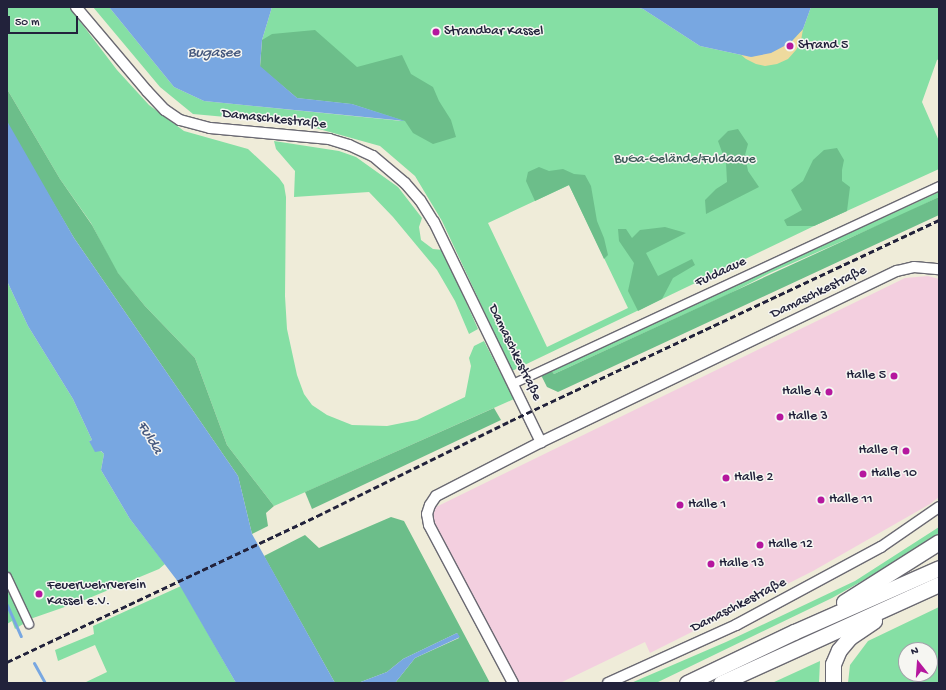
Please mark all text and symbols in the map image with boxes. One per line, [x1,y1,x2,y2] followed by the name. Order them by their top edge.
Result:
[10,8,80,34] scale bar
[15,16,40,30] text: 50 m
[444,24,543,40] place label: Strandbar Kassel
[431,27,441,37] marker: Strandbar Kassel
[798,38,848,54] place label: Strand 5
[785,41,795,51] marker: Strand 5
[188,45,240,63] water label: Bugasee
[221,106,327,134] street label: Damaschkestraße
[614,152,756,168] park label: BuGa-Gelände/Fuldaaue
[693,254,749,292] street label: Fuldaaue
[768,262,870,324] street label: Damaschkestraße
[483,302,545,404] street label: Damaschkestraße
[846,368,886,384] place label: Halle 5
[889,371,899,381] marker: Halle 5
[782,384,821,400] place label: Halle 4
[824,387,834,397] marker: Halle 4
[788,409,828,425] place label: Halle 3
[775,412,785,422] marker: Halle 3
[132,418,166,458] water label: Fulda
[859,443,898,459] place label: Halle 9
[901,446,911,456] marker: Halle 9
[871,466,917,482] place label: Halle 10
[858,469,868,479] marker: Halle 10
[734,470,773,486] place label: Halle 2
[721,473,731,483] marker: Halle 2
[829,492,873,508] place label: Halle 11
[816,495,826,505] marker: Halle 11
[688,497,726,513] place label: Halle 1
[675,500,685,510] marker: Halle 1
[768,537,813,553] place label: Halle 12
[755,540,765,550] marker: Halle 12
[719,556,764,572] place label: Halle 13
[706,559,716,569] marker: Halle 13
[688,575,790,637] street label: Damaschkestraße
[47,578,146,610] place label: Feuerwehrverein Kassel e.V.
[34,589,44,599] marker: Feuerwehrverein Kassel e.V.
[898,642,938,682] north arrow
[910,645,920,658] text: N

